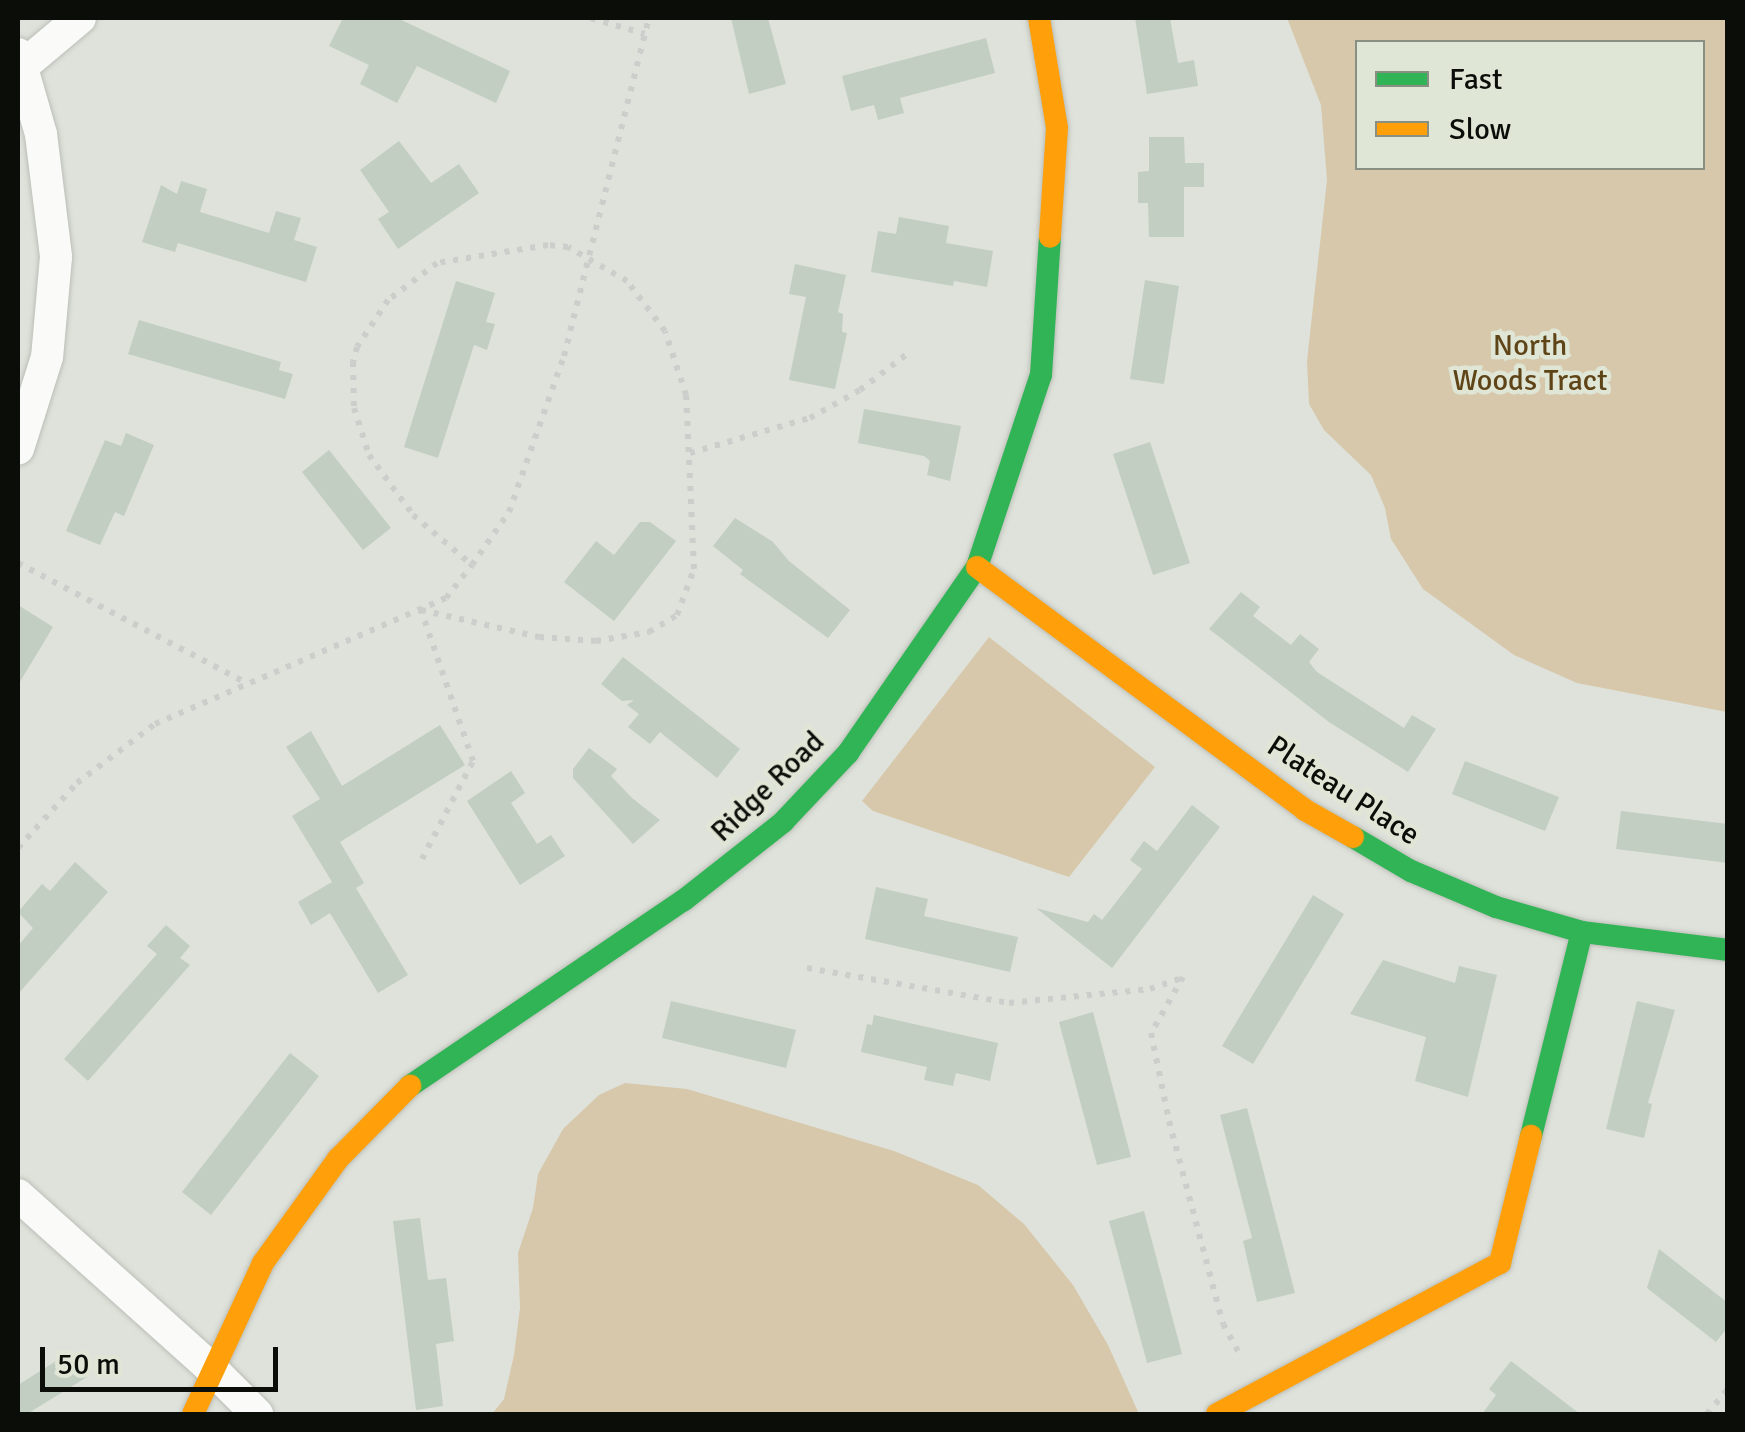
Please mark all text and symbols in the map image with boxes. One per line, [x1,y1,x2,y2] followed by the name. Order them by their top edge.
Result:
[1355,40,1705,170] legend
[1449,61,1502,98] text: Fast
[1449,111,1511,148] text: Slow
[1452,328,1608,398] park label: North Woods Tract
[704,724,832,850] street label: Ridge Road
[1260,728,1426,854] street label: Plateau Place
[45,1327,282,1389] scale bar
[57,1346,120,1383] text: 50 m

